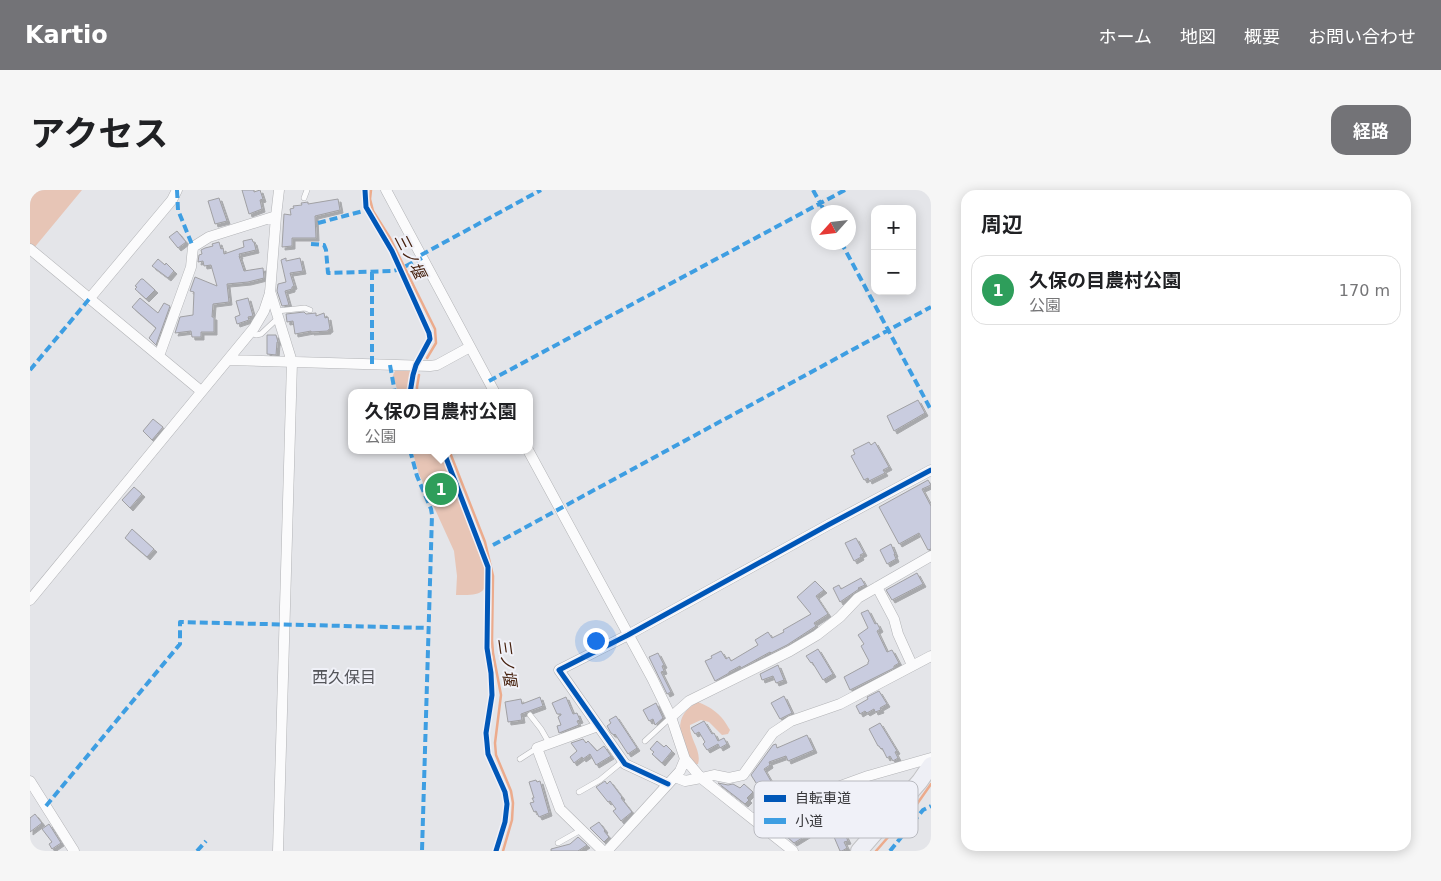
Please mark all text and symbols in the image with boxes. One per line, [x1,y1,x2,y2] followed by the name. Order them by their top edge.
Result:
[25,21,108,49] text: Kartio
[1099,26,1152,47] text: ホーム
[1180,26,1216,47] text: 地図
[1244,26,1280,47] text: 概要
[1308,26,1416,47] text: お問い合わせ
[1331,105,1411,155] button: 経路
[30,114,168,154] text: アクセス
[811,205,856,250] north arrow
[871,205,916,295] map controls
[871,205,916,250] button: +
[981,213,1023,237] text: 周辺
[391,230,431,284] water label: 三ノ堰
[871,250,916,295] button: −
[1029,269,1181,291] text: 久保の目農村公園
[992,281,1004,300] text: 1
[1339,281,1390,300] text: 170 m
[1029,296,1061,315] text: 公園
[348,389,533,454] popup
[364,400,517,422] text: 久保の目農村公園
[364,427,397,446] text: 公園
[425,470,457,508] pin: 1
[583,628,609,654] your location
[494,637,520,690] water label: 三ノ堰
[312,668,376,687] district label: 西久保目
[754,781,918,838] legend
[795,790,851,806] text: 自転車道
[795,813,823,829] text: 小道

